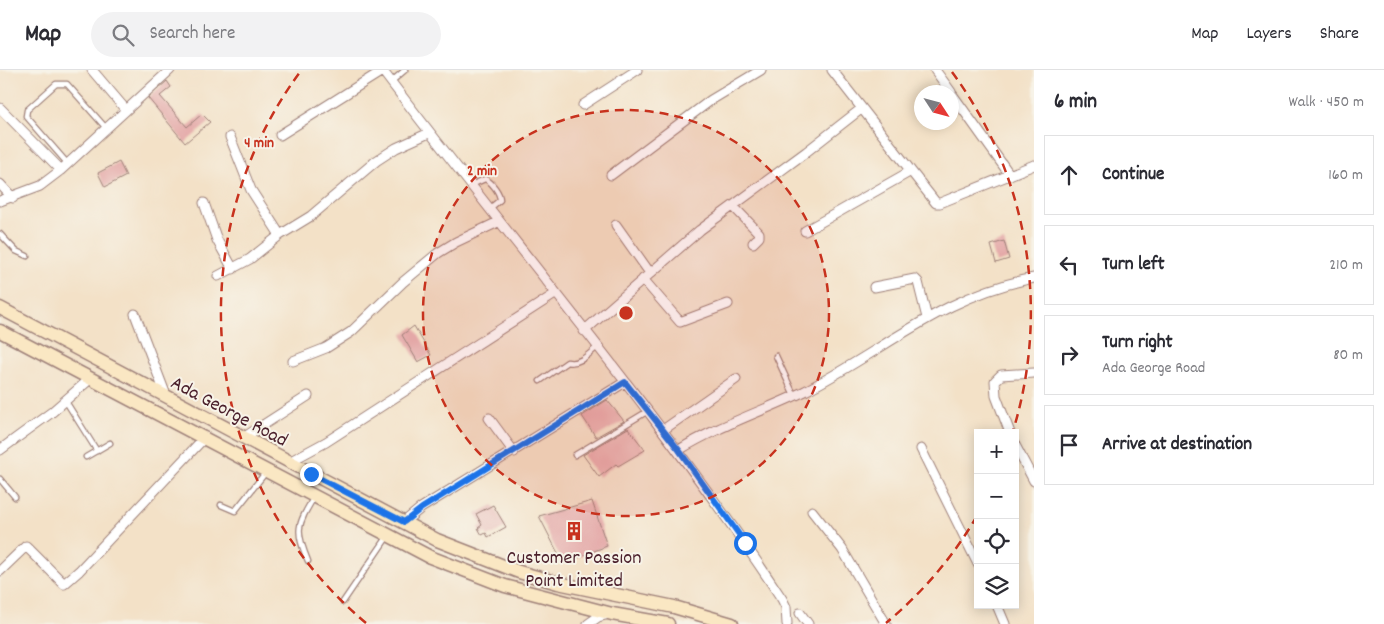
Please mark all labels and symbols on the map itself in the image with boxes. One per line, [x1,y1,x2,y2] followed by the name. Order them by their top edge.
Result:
[914,85,959,130] north arrow
[244,133,274,155] text: 4 min
[467,161,497,183] text: 2 min
[617,304,635,322] centre of rings
[165,370,292,455] street label: Ada George Road
[300,463,323,486] route end
[563,520,585,542] building icon: Customer Passion Point Limited
[734,532,757,555] route start
[507,545,641,596] place label: Customer Passion Point Limited

